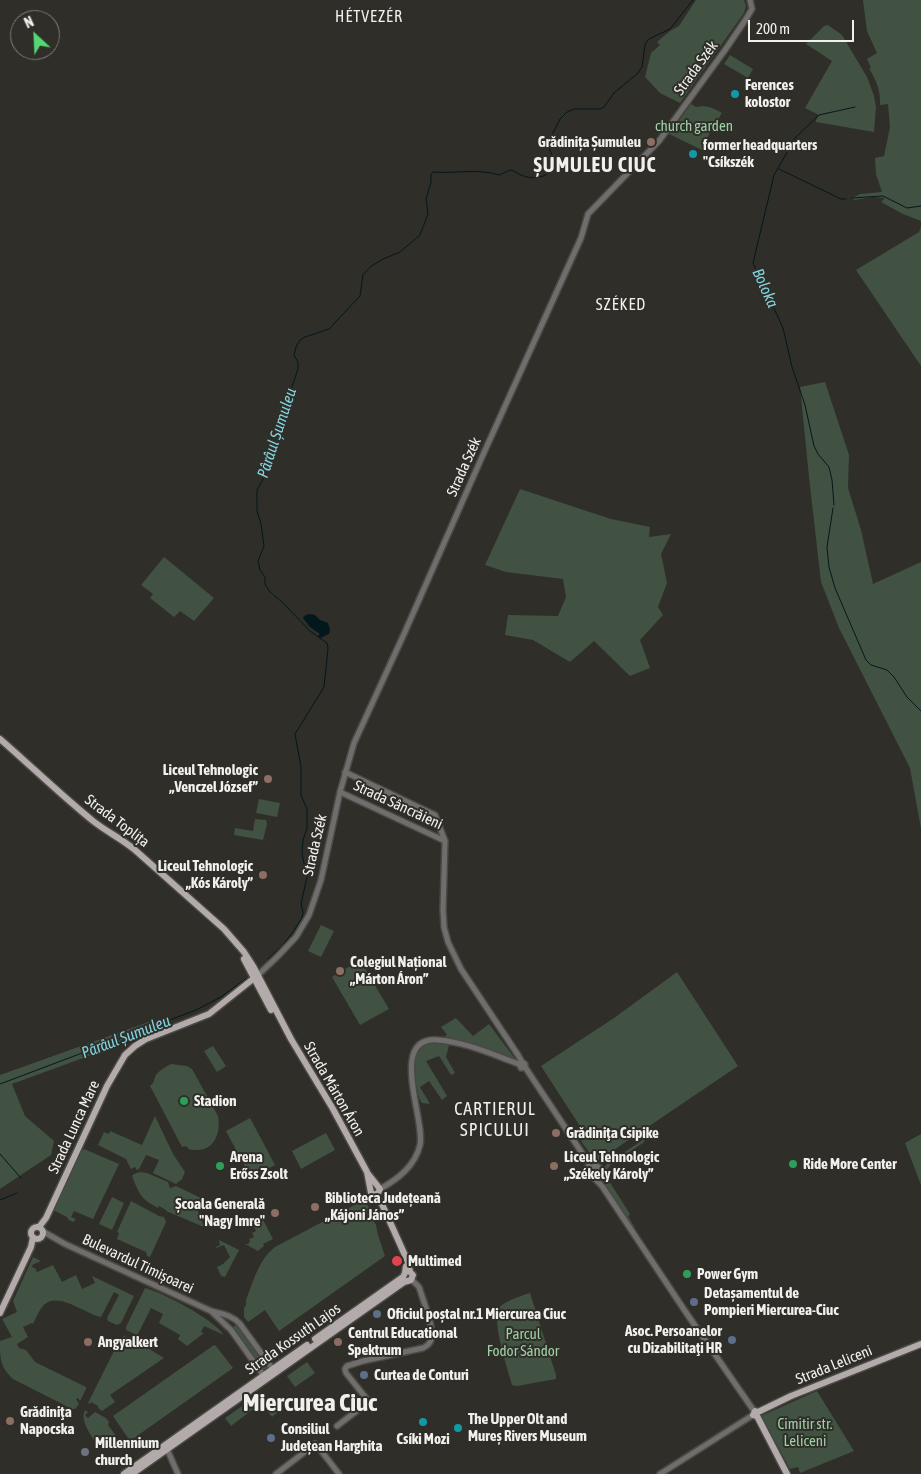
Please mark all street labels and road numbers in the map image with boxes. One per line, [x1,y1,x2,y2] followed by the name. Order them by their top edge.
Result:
[670,37,722,99] street label: Strada Szék
[443,435,485,499] street label: Strada Szék
[351,777,445,833] street label: Strada Sâncrăieni
[81,791,153,851] street label: Strada Toplița
[299,812,331,878] street label: Strada Szék
[300,1039,368,1139] street label: Strada Márton Áron
[44,1077,104,1177] street label: Strada Lunca Mare
[80,1230,196,1298] street label: Bulevardul Timișoarei
[242,1300,344,1378] street label: Strada Kossuth Lajos
[793,1341,875,1389] street label: Strada Leliceni

